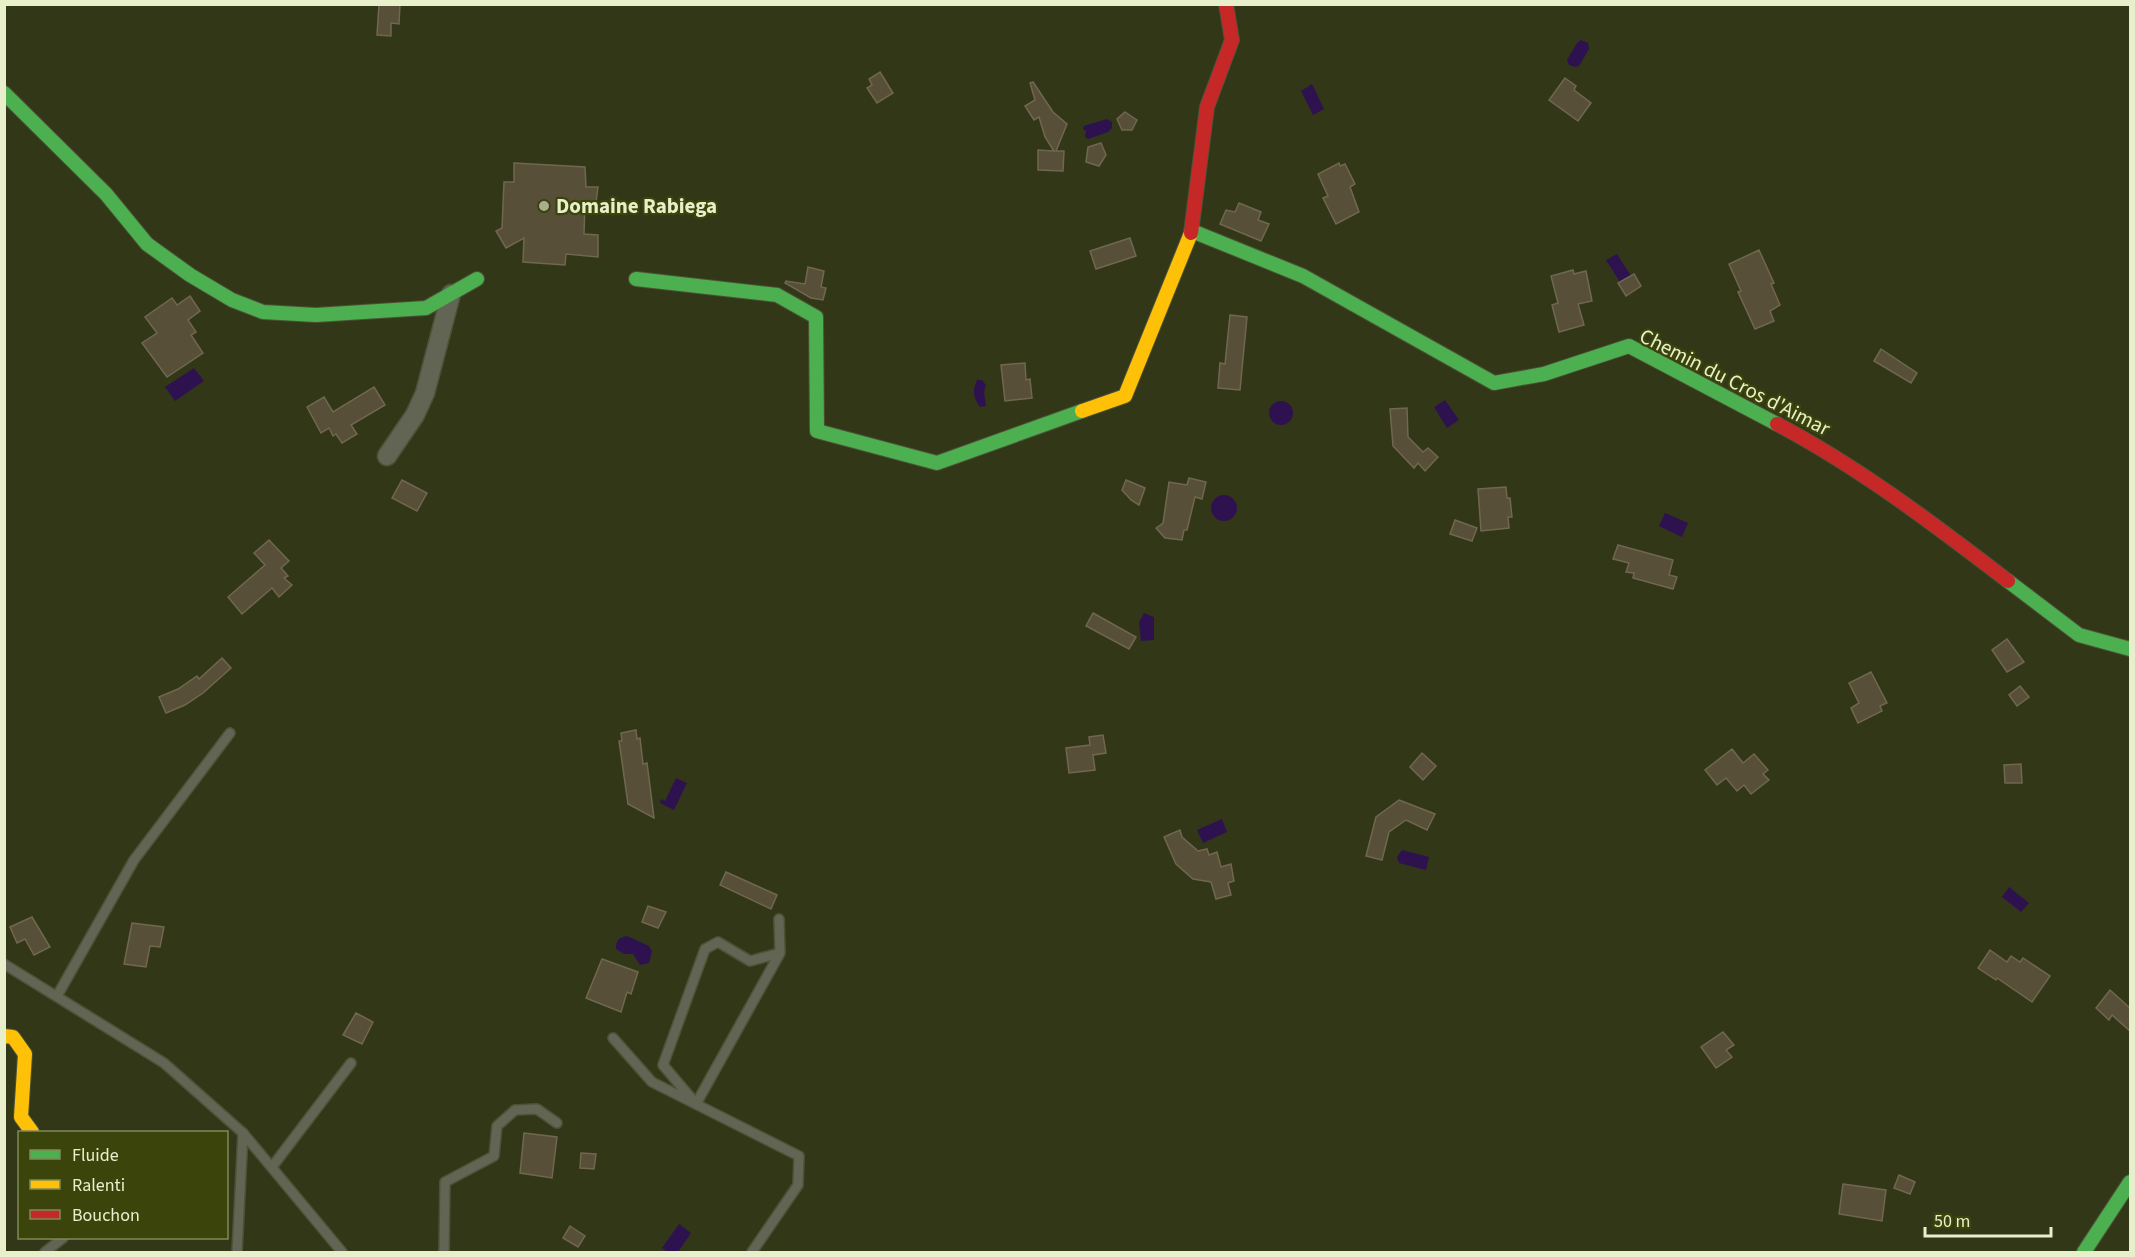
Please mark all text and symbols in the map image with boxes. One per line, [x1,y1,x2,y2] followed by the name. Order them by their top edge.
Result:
[556,191,717,221] place label: Domaine Rabiega
[537,199,551,213] marker: Domaine Rabiega
[1634,321,1836,443] street label: Chemin du Cros d'Aimar
[18,1131,228,1239] legend
[72,1143,119,1168] text: Fluide
[72,1173,125,1198] text: Ralenti
[1925,1200,2051,1238] scale bar
[72,1203,140,1228] text: Bouchon
[1934,1209,1970,1234] text: 50 m

